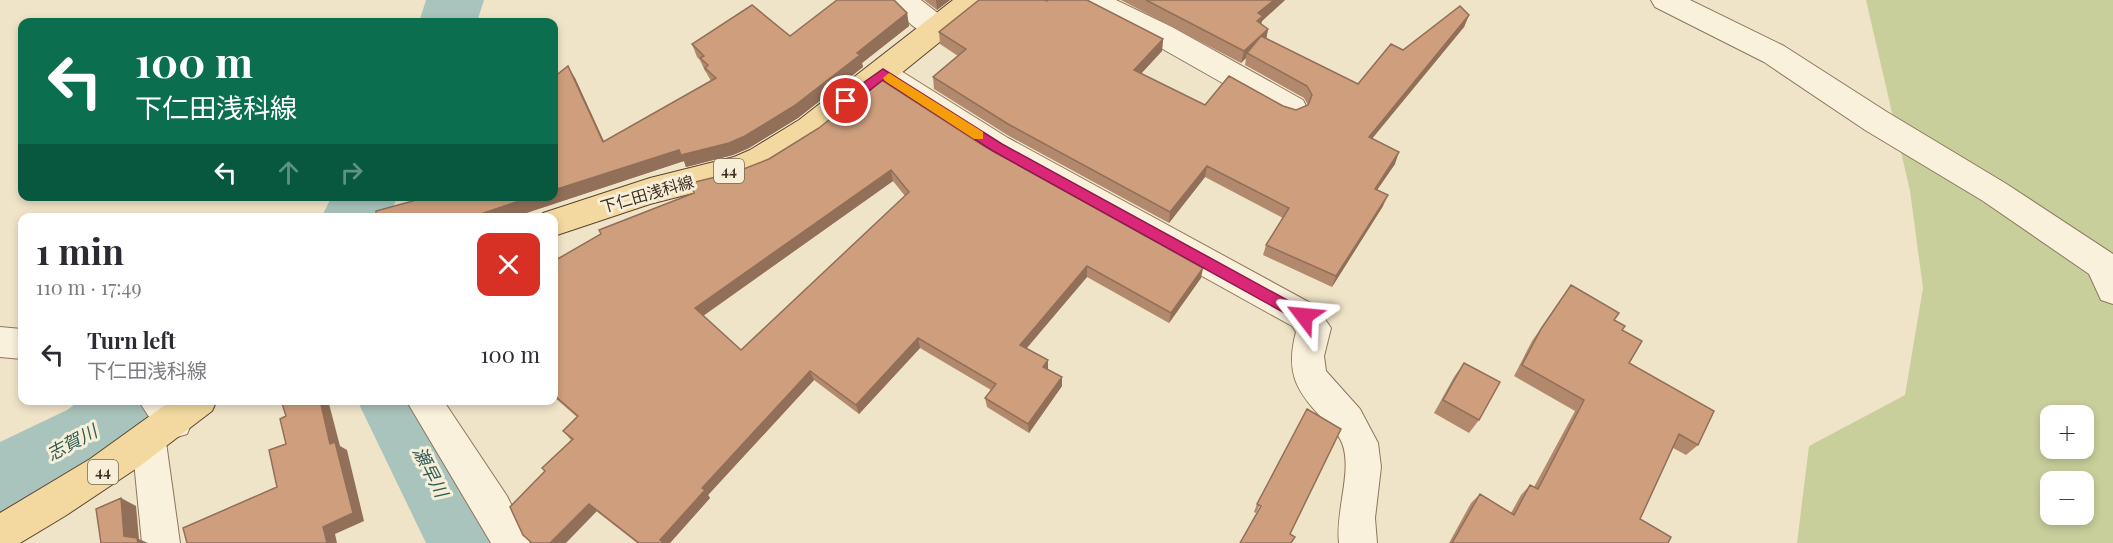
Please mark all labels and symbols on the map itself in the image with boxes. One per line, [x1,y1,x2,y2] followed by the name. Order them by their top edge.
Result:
[820,75,871,126] pin
[714,159,744,183] road number: 44
[598,170,696,217] street label: 下仁田浅科線
[1272,284,1336,348] position arrow
[42,418,103,465] water label: 志賀川
[408,442,455,503] water label: 瀬早川
[88,460,118,484] road number: 44

